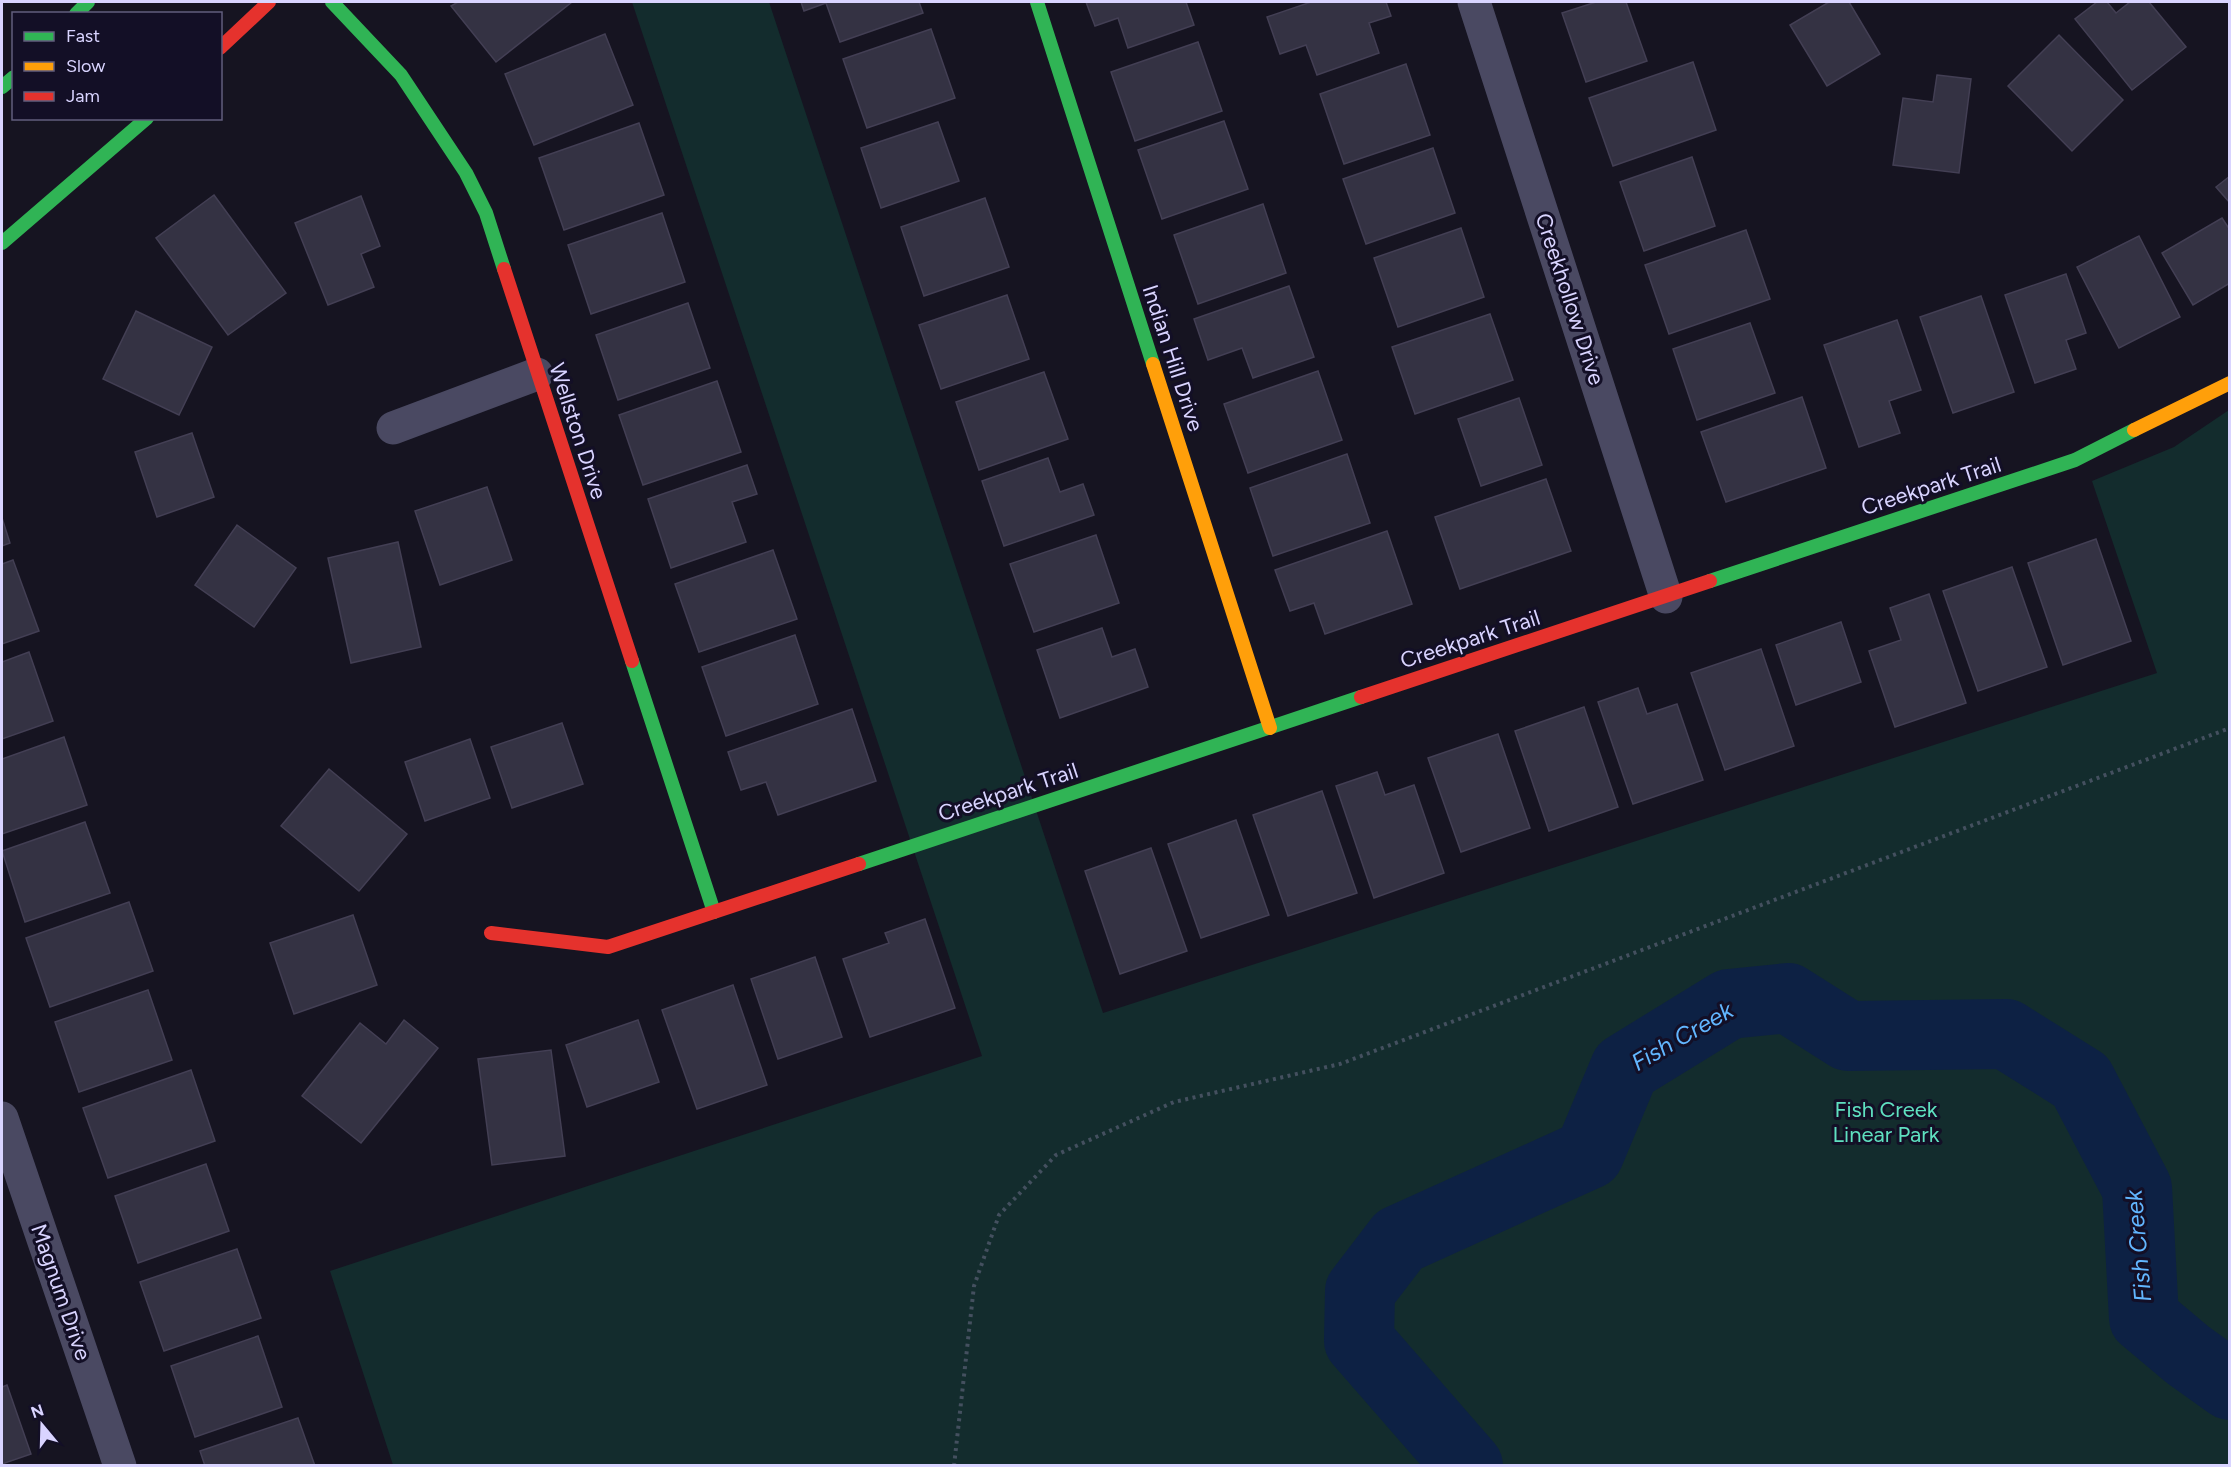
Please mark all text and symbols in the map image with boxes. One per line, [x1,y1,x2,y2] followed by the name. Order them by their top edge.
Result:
[12,12,222,120] legend
[66,25,100,47] text: Fast
[66,55,105,77] text: Slow
[66,85,100,107] text: Jam
[1530,210,1610,388] street label: Creekhollow Drive
[1137,281,1209,435] street label: Indian Hill Drive
[543,359,613,503] street label: Wellston Drive
[1858,451,2004,521] street label: Creekpark Trail
[1397,604,1543,674] street label: Creekpark Trail
[935,757,1081,827] street label: Creekpark Trail
[1626,995,1739,1077] water label: Fish Creek
[1833,1096,1940,1148] park label: Fish Creek Linear Park
[2119,1187,2157,1303] water label: Fish Creek
[25,1220,97,1364] street label: Magnum Drive
[12,1395,72,1455] north arrow
[28,1400,46,1422] text: N

